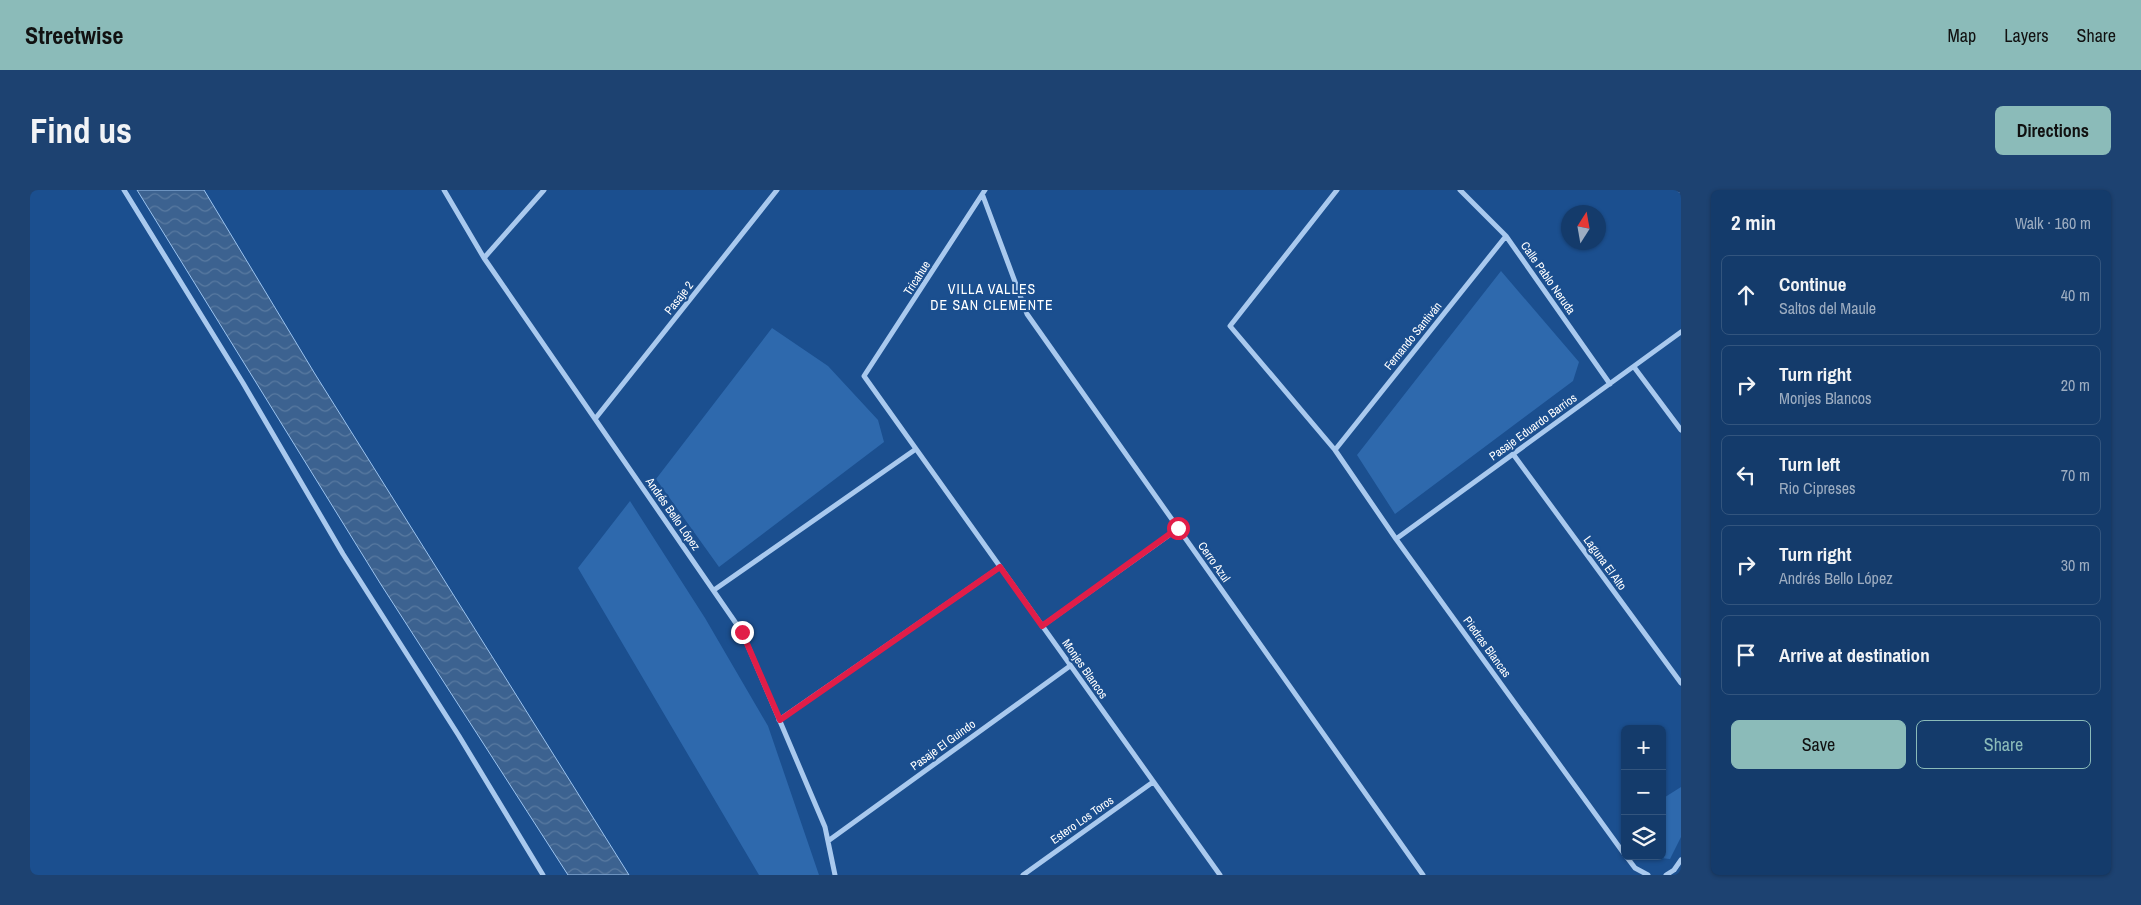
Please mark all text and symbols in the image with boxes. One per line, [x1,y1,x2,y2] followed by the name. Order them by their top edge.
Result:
[25,19,123,51] text: Streetwise
[1948,23,1976,48] text: Map
[2004,23,2049,48] text: Layers
[2077,23,2116,48] text: Share
[1995,106,2111,155] button: Directions
[30,107,132,154] text: Find us
[1561,205,1606,250] north arrow
[1731,208,1776,237] text: 2 min
[2015,212,2091,234] text: Walk · 160 m
[1517,238,1579,318] street label: Calle Pablo Neruda
[900,258,934,298] street label: Tricahue
[1779,271,1847,297] text: Continue
[661,278,697,318] street label: Pasaje 2
[930,280,1054,314] district label: VILLA VALLES DE SAN CLEMENTE
[1732,281,1760,309] icon: ahead
[2061,284,2090,306] text: 40 m
[1779,297,1876,319] text: Saltos del Maule
[1381,299,1445,373] street label: Fernando Santiván
[1779,361,1851,387] text: Turn right
[1732,371,1760,399] icon: right
[2061,374,2090,396] text: 20 m
[1779,387,1872,409] text: Monjes Blancos
[1486,390,1580,464] street label: Pasaje Eduardo Barrios
[1779,451,1840,477] text: Turn left
[1732,461,1760,489] icon: left
[2061,464,2090,486] text: 70 m
[641,474,704,554] street label: Andrés Bello López
[1779,477,1856,499] text: Rio Cipreses
[1167,517,1190,540] route start
[1580,533,1630,593] street label: Laguna El Alto
[1194,539,1234,585] street label: Cerro Azul
[1779,541,1851,567] text: Turn right
[1732,551,1760,579] icon: right
[2061,554,2090,576] text: 30 m
[1779,567,1893,589] text: Andrés Bello López
[1459,613,1515,681] street label: Piedras Blancas
[731,621,754,644] route end
[1059,636,1112,702] street label: Monjes Blancos
[1732,641,1760,669] icon: arrive
[1779,642,1930,668] text: Arrive at destination
[907,716,979,774] street label: Pasaje El Guindo
[1731,720,1906,769] button: Save
[1916,720,2091,769] button: Share
[1621,725,1666,860] map controls
[1621,725,1666,770] button: +
[1621,770,1666,815] button: −
[1047,792,1117,848] street label: Estero Los Toros
[1621,815,1666,860] button: layers

